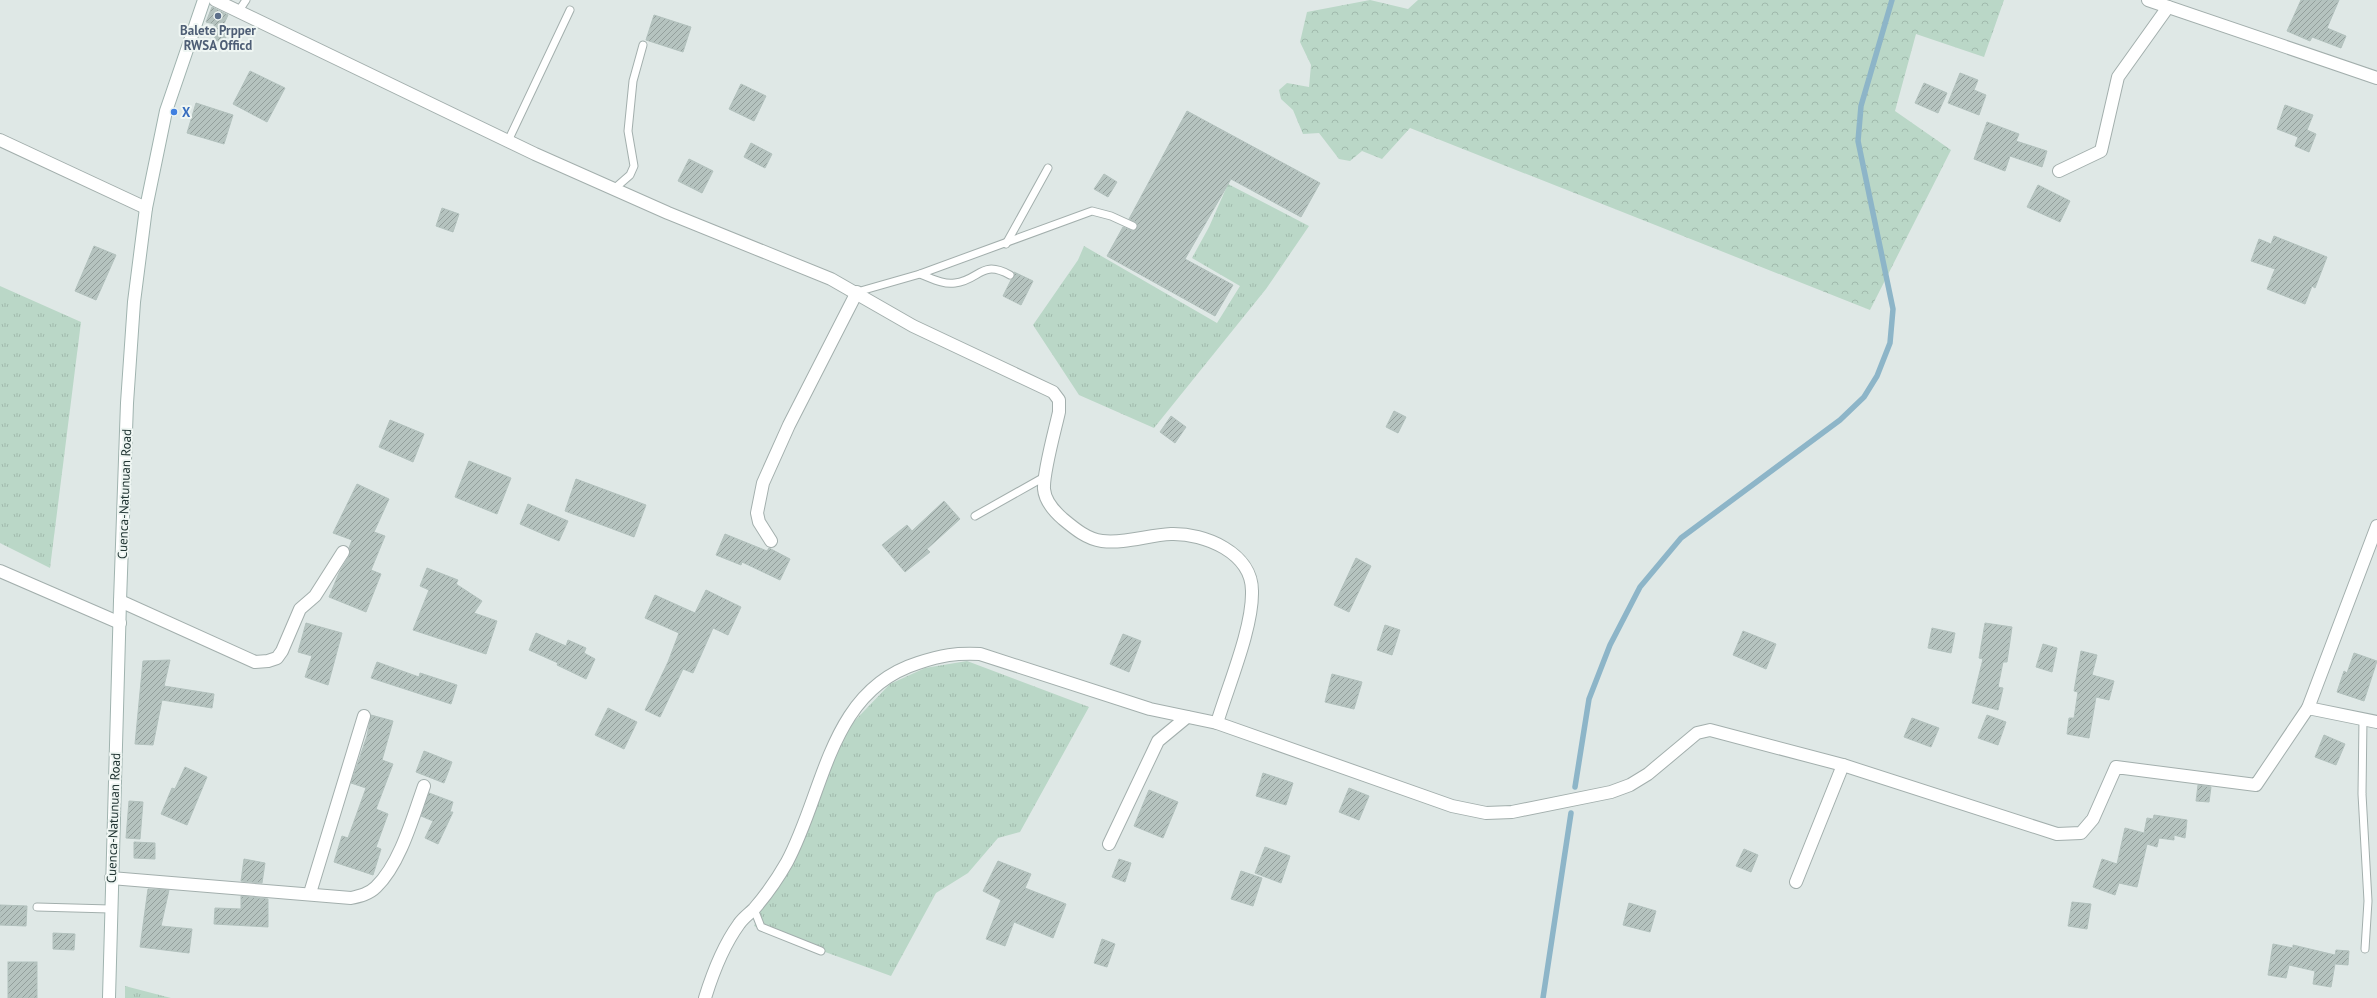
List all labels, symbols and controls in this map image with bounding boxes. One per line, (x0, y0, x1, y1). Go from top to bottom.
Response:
marker: Balete Prpper RWSA Officd (213, 11, 223, 21)
place label: Balete Prpper RWSA Officd (180, 22, 256, 54)
place label: X (182, 104, 191, 121)
marker: X (169, 107, 179, 117)
street label: Cuenca-Natunuan Road (114, 429, 135, 559)
street label: Cuenca-Natunuan Road (103, 753, 124, 883)

